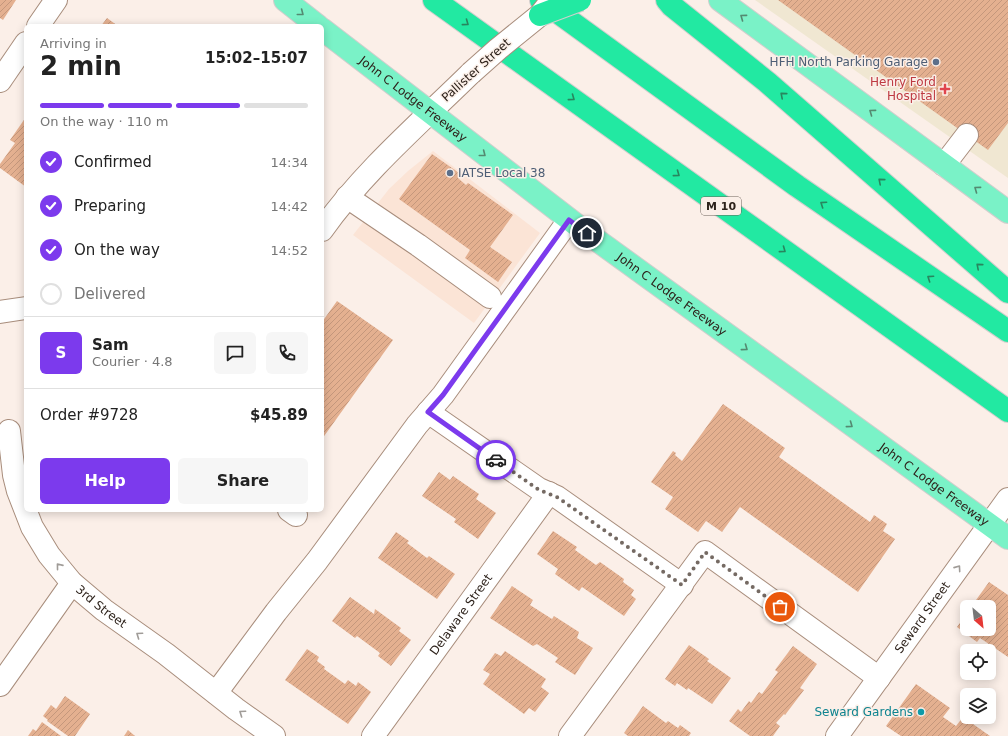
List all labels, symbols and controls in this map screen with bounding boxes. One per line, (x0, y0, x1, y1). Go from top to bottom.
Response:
one-way arrow (297, 8, 304, 15)
one-way arrow (740, 14, 747, 22)
one-way arrow (462, 18, 469, 26)
street label: Pallister Street (439, 35, 513, 105)
text: Arriving in (40, 36, 107, 51)
text: 15:02–15:07 (205, 49, 308, 67)
text: 2 min (40, 51, 122, 81)
street label: John C Lodge Freeway (356, 53, 470, 145)
place label: HFH North Parking Garage (770, 55, 928, 69)
marker: HFH North Parking Garage (931, 57, 941, 67)
place label: Henry Ford Hospital (870, 75, 936, 103)
marker: Henry Ford Hospital (939, 83, 951, 95)
one-way arrow (780, 93, 787, 100)
one-way arrow (567, 94, 574, 101)
one-way arrow (869, 109, 876, 117)
text: On the way · 110 m (40, 114, 168, 129)
one-way arrow (479, 149, 486, 156)
icon: check (40, 151, 62, 173)
text: Confirmed (74, 153, 152, 171)
text: 14:34 (271, 155, 308, 170)
place label: IATSE Local 38 (458, 166, 545, 180)
marker: IATSE Local 38 (445, 168, 455, 178)
one-way arrow (673, 169, 680, 176)
one-way arrow (878, 178, 885, 185)
one-way arrow (974, 187, 981, 194)
icon: check (40, 195, 62, 217)
text: Preparing (74, 197, 146, 215)
road number: M 10 (701, 197, 741, 215)
text: 14:42 (271, 199, 308, 214)
one-way arrow (820, 202, 827, 209)
pin (570, 216, 604, 250)
icon: home (576, 222, 598, 244)
icon: check (40, 239, 62, 261)
text: On the way (74, 241, 160, 259)
text: 14:52 (271, 243, 308, 258)
one-way arrow (779, 245, 786, 253)
street label: John C Lodge Freeway (613, 249, 729, 339)
one-way arrow (976, 264, 983, 271)
one-way arrow (927, 276, 934, 283)
text: Delivered (74, 285, 146, 303)
button: chat (214, 332, 256, 374)
button: phone (266, 332, 308, 374)
text: Sam (92, 336, 129, 354)
one-way arrow (740, 343, 747, 350)
text: S (56, 344, 66, 362)
text: Courier · 4.8 (92, 354, 173, 369)
text: Order #9728 (40, 406, 138, 424)
text: $45.89 (250, 406, 308, 424)
one-way arrow (846, 420, 853, 428)
street label: John C Lodge Freeway (876, 439, 992, 529)
courier (476, 440, 516, 480)
icon: car (485, 449, 507, 471)
button: Help (40, 458, 170, 504)
button: Share (178, 458, 308, 504)
one-way arrow (56, 564, 63, 571)
one-way arrow (953, 565, 961, 572)
street label: Delaware Street (427, 571, 495, 658)
street label: Seward Street (892, 579, 953, 656)
street label: 3rd Street (73, 582, 129, 631)
pin (763, 590, 797, 624)
icon: bag (769, 596, 791, 618)
north arrow (960, 600, 996, 636)
map controls (960, 600, 996, 724)
one-way arrow (136, 633, 143, 640)
button: locate (960, 644, 996, 680)
button: layers (960, 688, 996, 724)
place label: Seward Gardens (814, 705, 913, 719)
marker: Seward Gardens (916, 707, 926, 717)
one-way arrow (239, 711, 246, 718)

